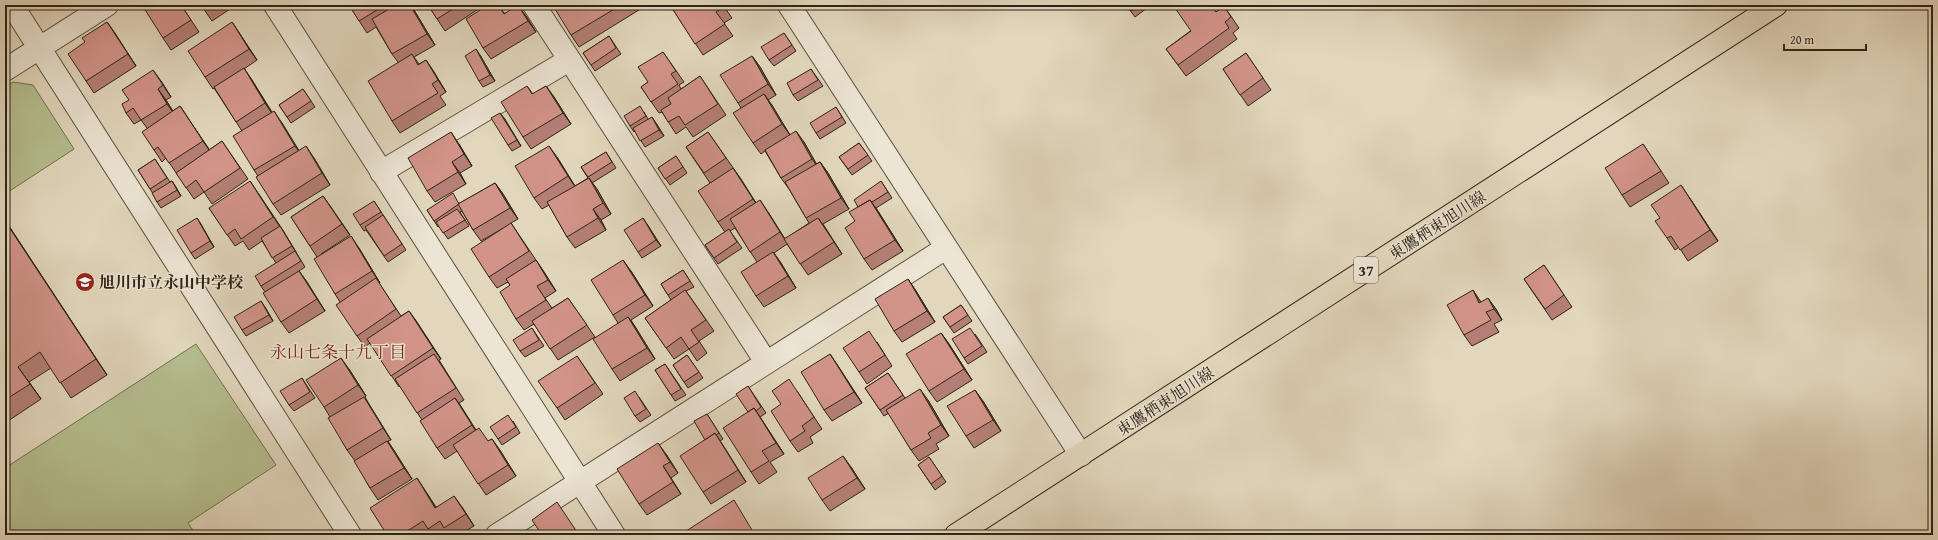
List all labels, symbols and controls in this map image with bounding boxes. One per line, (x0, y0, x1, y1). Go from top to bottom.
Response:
scale bar (1784, 26, 1866, 52)
text: 20 m (1790, 31, 1814, 48)
street label: 東鷹栖東旭川線 (1383, 184, 1491, 266)
road number: 37 (1354, 257, 1378, 283)
place label: 旭川市立永山中学校 (99, 270, 244, 294)
school or university icon: 旭川市立永山中学校 (74, 271, 96, 293)
district label: 永山七条十九丁目 (270, 339, 406, 364)
street label: 東鷹栖東旭川線 (1111, 360, 1219, 442)

